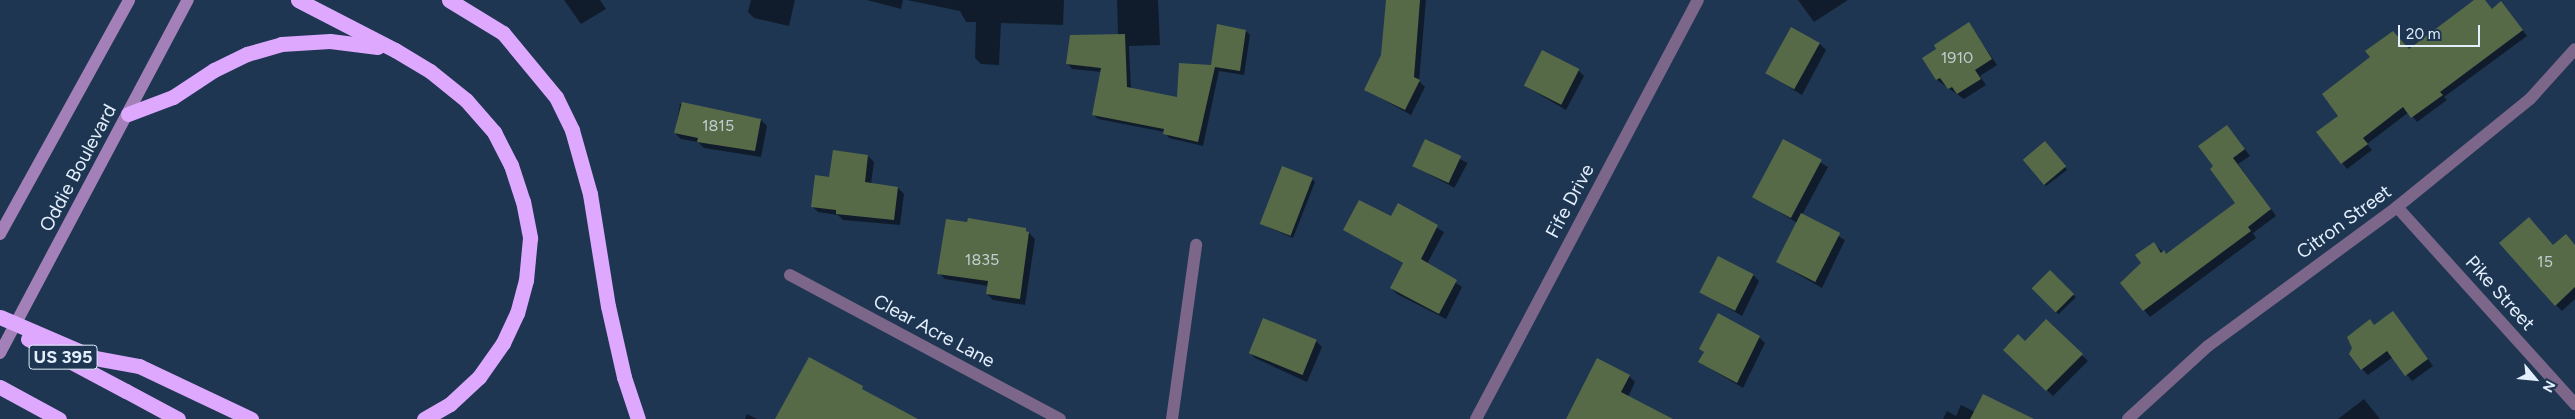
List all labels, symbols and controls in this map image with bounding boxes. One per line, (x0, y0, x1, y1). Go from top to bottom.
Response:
scale bar (2400, 15, 2482, 47)
text: 20 m (2406, 25, 2440, 43)
house number: 1910 (1941, 48, 1973, 68)
street label: Oddie Boulevard (35, 100, 121, 236)
house number: 1815 (702, 116, 734, 136)
street label: Fife Drive (1541, 160, 1599, 242)
street label: Citron Street (2292, 180, 2396, 264)
house number: 1835 (965, 250, 999, 270)
street label: Pike Street (2461, 251, 2539, 335)
house number: 15 (2537, 252, 2553, 272)
street label: Clear Acre Lane (869, 289, 999, 373)
road number: US 395 (28, 342, 98, 372)
north arrow (2510, 354, 2560, 404)
text: N (2539, 377, 2559, 395)

